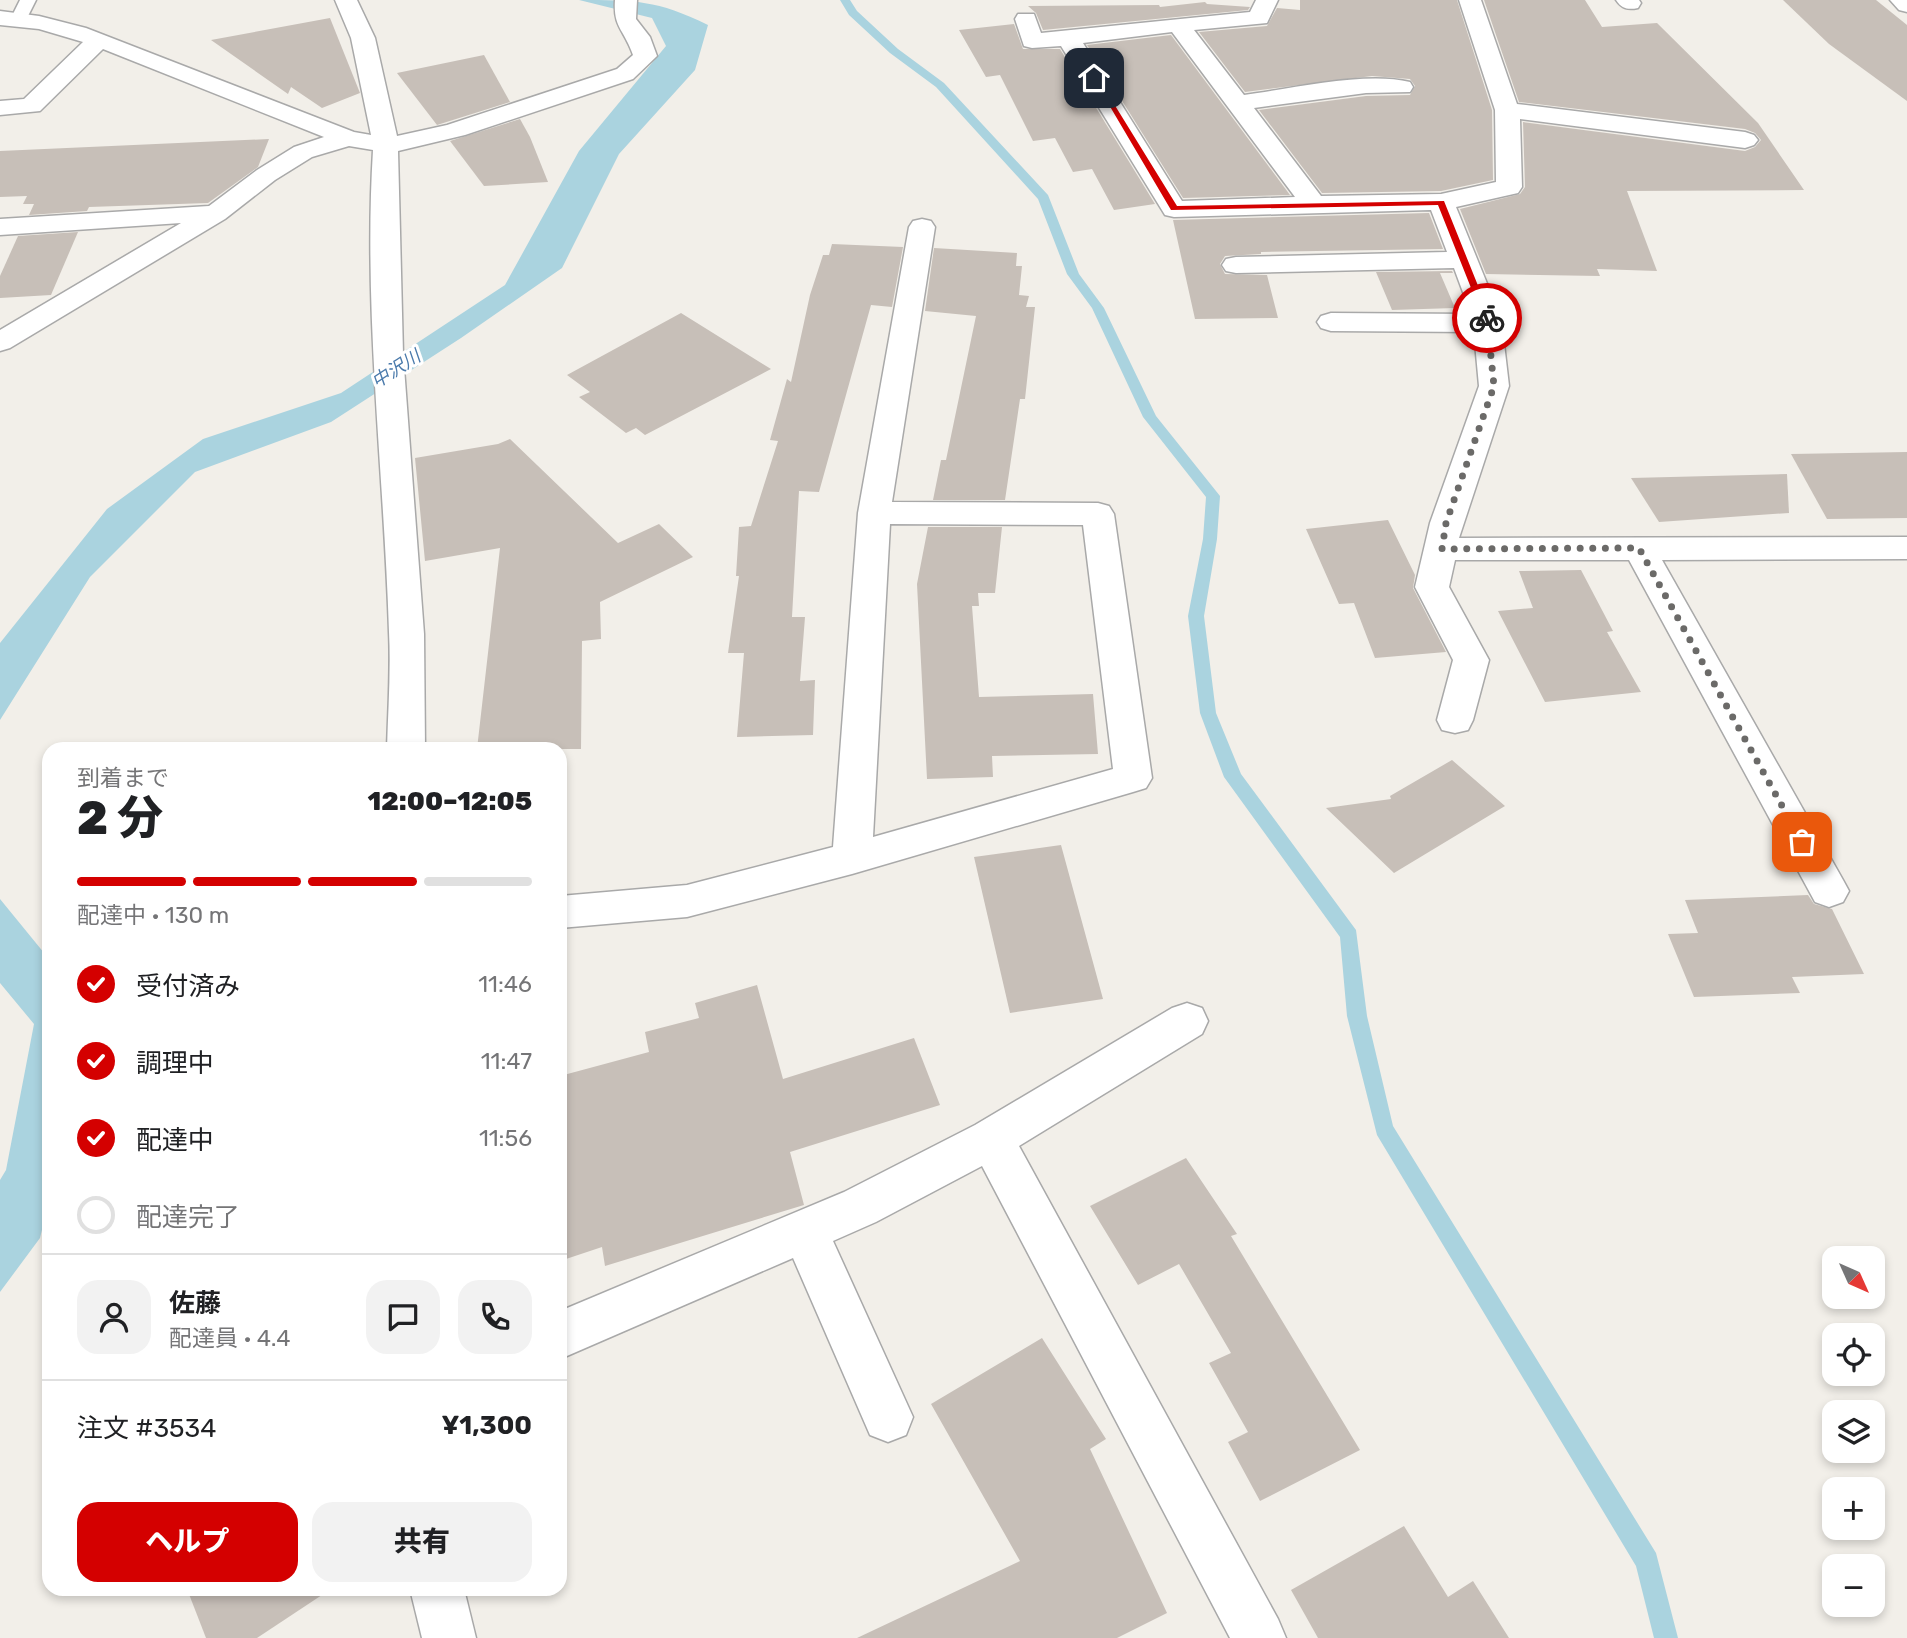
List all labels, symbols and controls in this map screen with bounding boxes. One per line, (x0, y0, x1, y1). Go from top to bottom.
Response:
pin (1064, 48, 1124, 108)
icon: home (1075, 59, 1113, 97)
courier (1452, 283, 1522, 353)
icon: bike (1468, 299, 1506, 337)
water label: 中沢川 (367, 344, 426, 393)
text: 到着まで (77, 764, 169, 792)
text: 12:00–12:05 (367, 786, 532, 817)
text: 2 分 (77, 791, 163, 846)
pin (1772, 812, 1832, 872)
icon: bag (1783, 823, 1821, 861)
text: 配達中 · 130 m (77, 901, 229, 929)
icon: check (77, 965, 115, 1003)
text: 11:46 (478, 970, 532, 998)
text: 受付済み (136, 971, 240, 1002)
icon: check (77, 1042, 115, 1080)
text: 11:47 (481, 1047, 532, 1075)
text: 調理中 (136, 1048, 214, 1079)
icon: check (77, 1119, 115, 1157)
text: 11:56 (479, 1124, 532, 1152)
text: 配達中 (136, 1125, 214, 1156)
text: 配達完了 (136, 1202, 240, 1233)
north arrow (1822, 1246, 1885, 1309)
map controls (1822, 1246, 1885, 1617)
button: person (77, 1280, 151, 1354)
button: chat (366, 1280, 440, 1354)
button: phone (458, 1280, 532, 1354)
text: 佐藤 (169, 1288, 221, 1319)
button: locate (1822, 1323, 1885, 1386)
text: 配達員 · 4.4 (169, 1324, 291, 1352)
button: layers (1822, 1400, 1885, 1463)
text: ¥1,300 (441, 1410, 532, 1441)
text: 注文 #3534 (77, 1413, 216, 1444)
button: + (1822, 1477, 1885, 1540)
button: ヘルプ (77, 1502, 298, 1582)
button: 共有 (312, 1502, 532, 1582)
button: − (1822, 1554, 1885, 1617)

